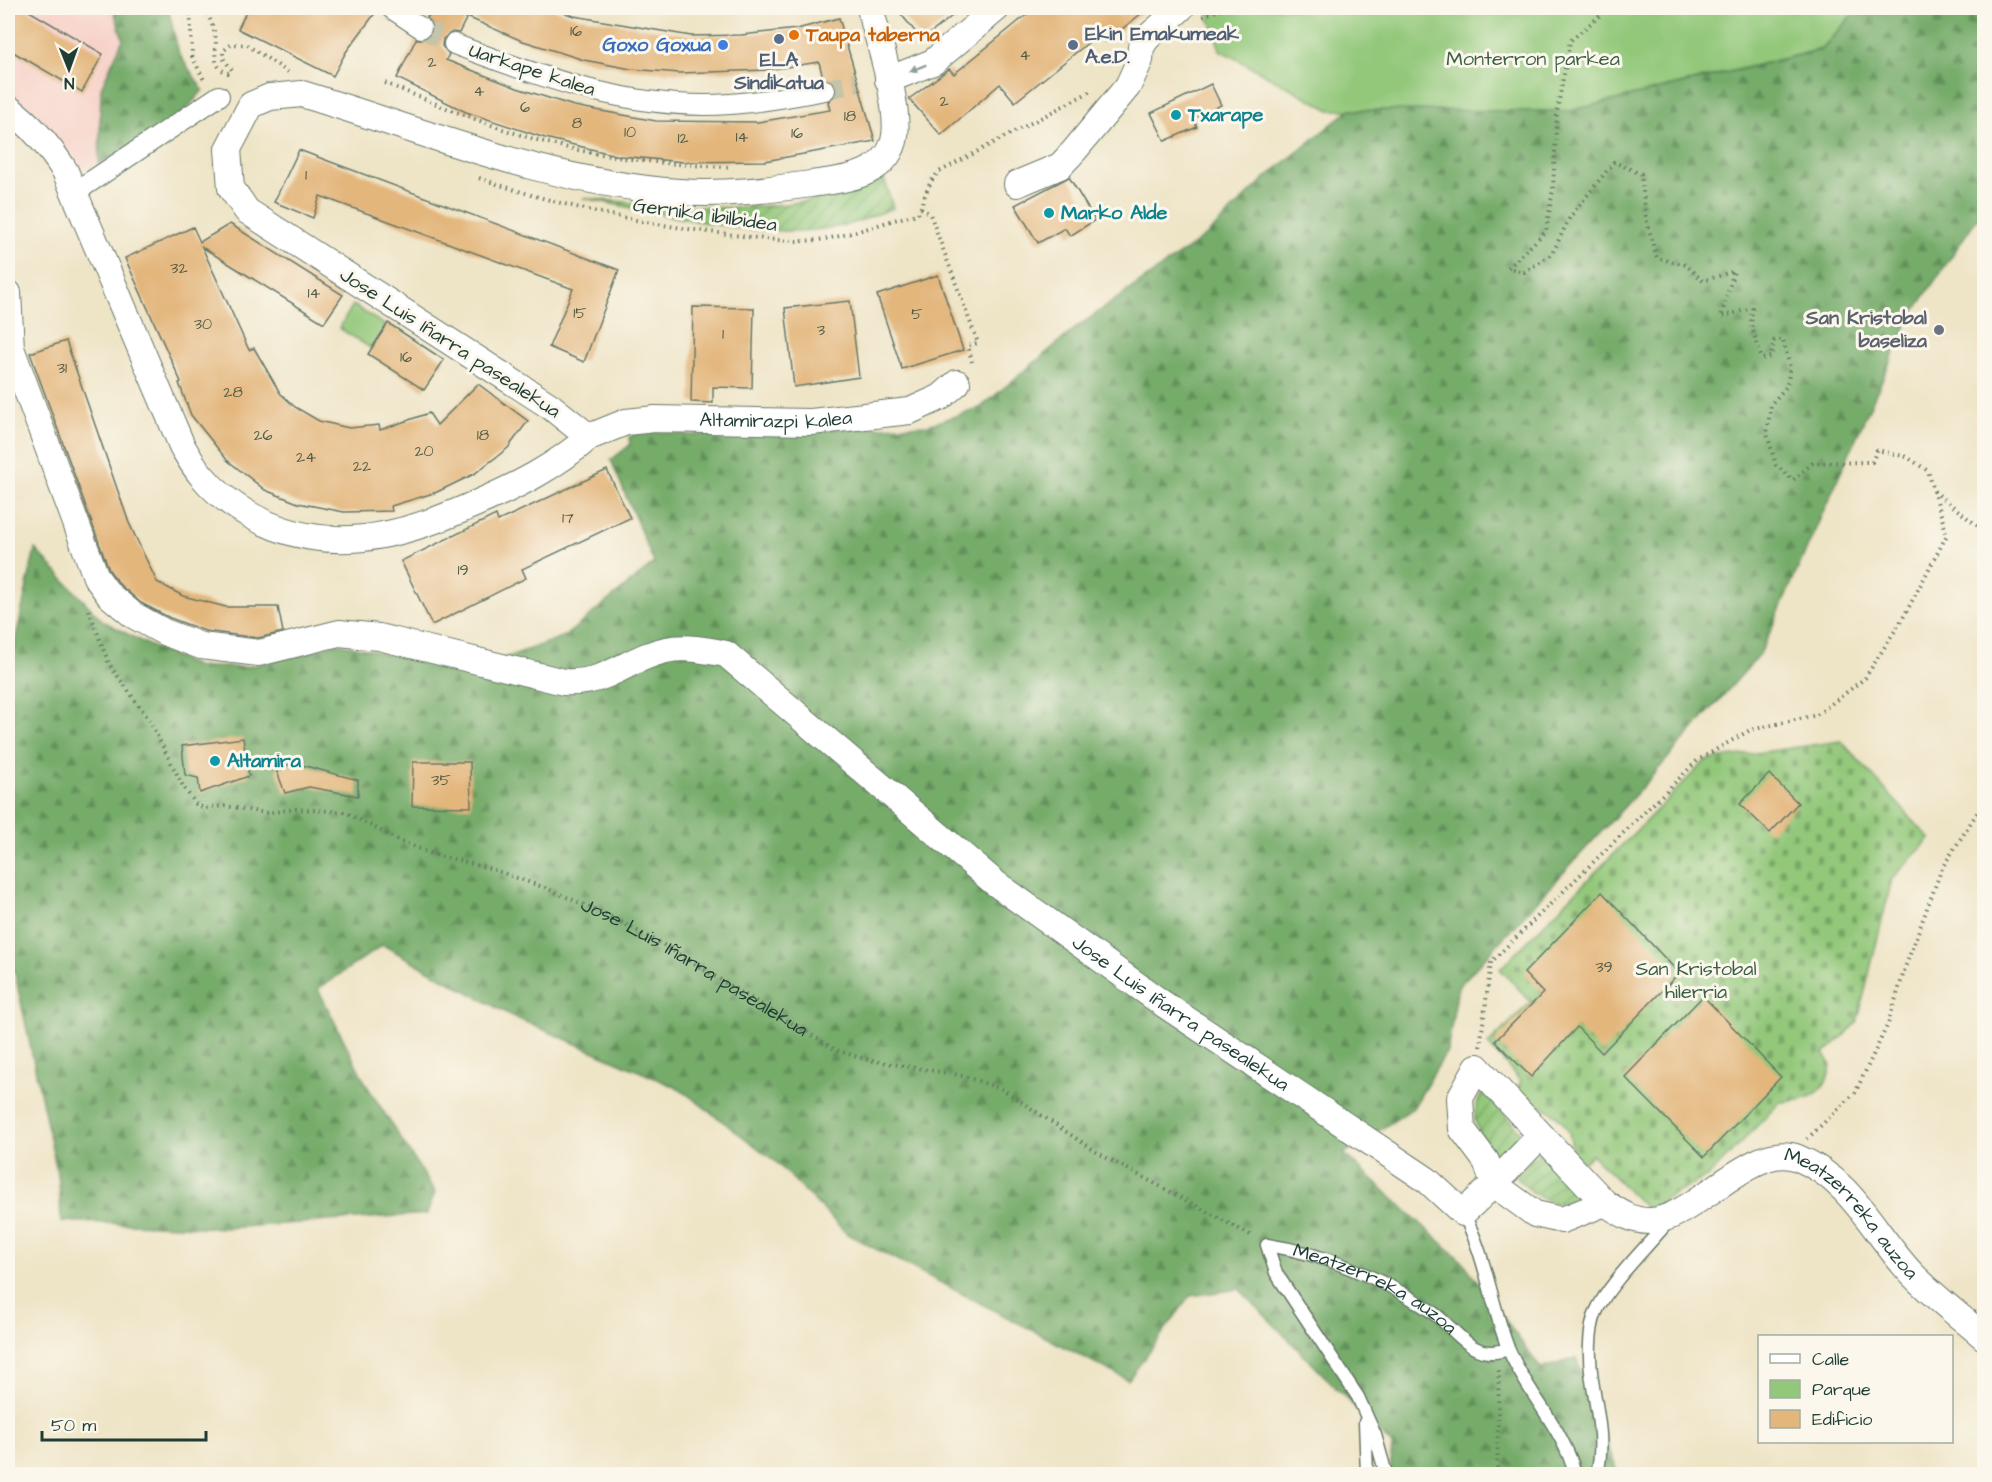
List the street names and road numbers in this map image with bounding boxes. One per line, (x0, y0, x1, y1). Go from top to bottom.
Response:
street label: Uarkape kalea (465, 36, 599, 104)
street label: Gernika ibilbidea (631, 191, 779, 239)
street label: Jose Luis Iñarra pasealekua (334, 261, 566, 425)
street label: Altamirazpi kalea (699, 404, 854, 437)
street label: Jose Luis Iñarra pasealekua (576, 891, 813, 1044)
street label: Jose Luis Iñarra pasealekua (1066, 929, 1295, 1098)
street label: Meatzerreka auzoa (1782, 1141, 1924, 1286)
street label: Meatzerreka auzoa (1290, 1236, 1463, 1341)

